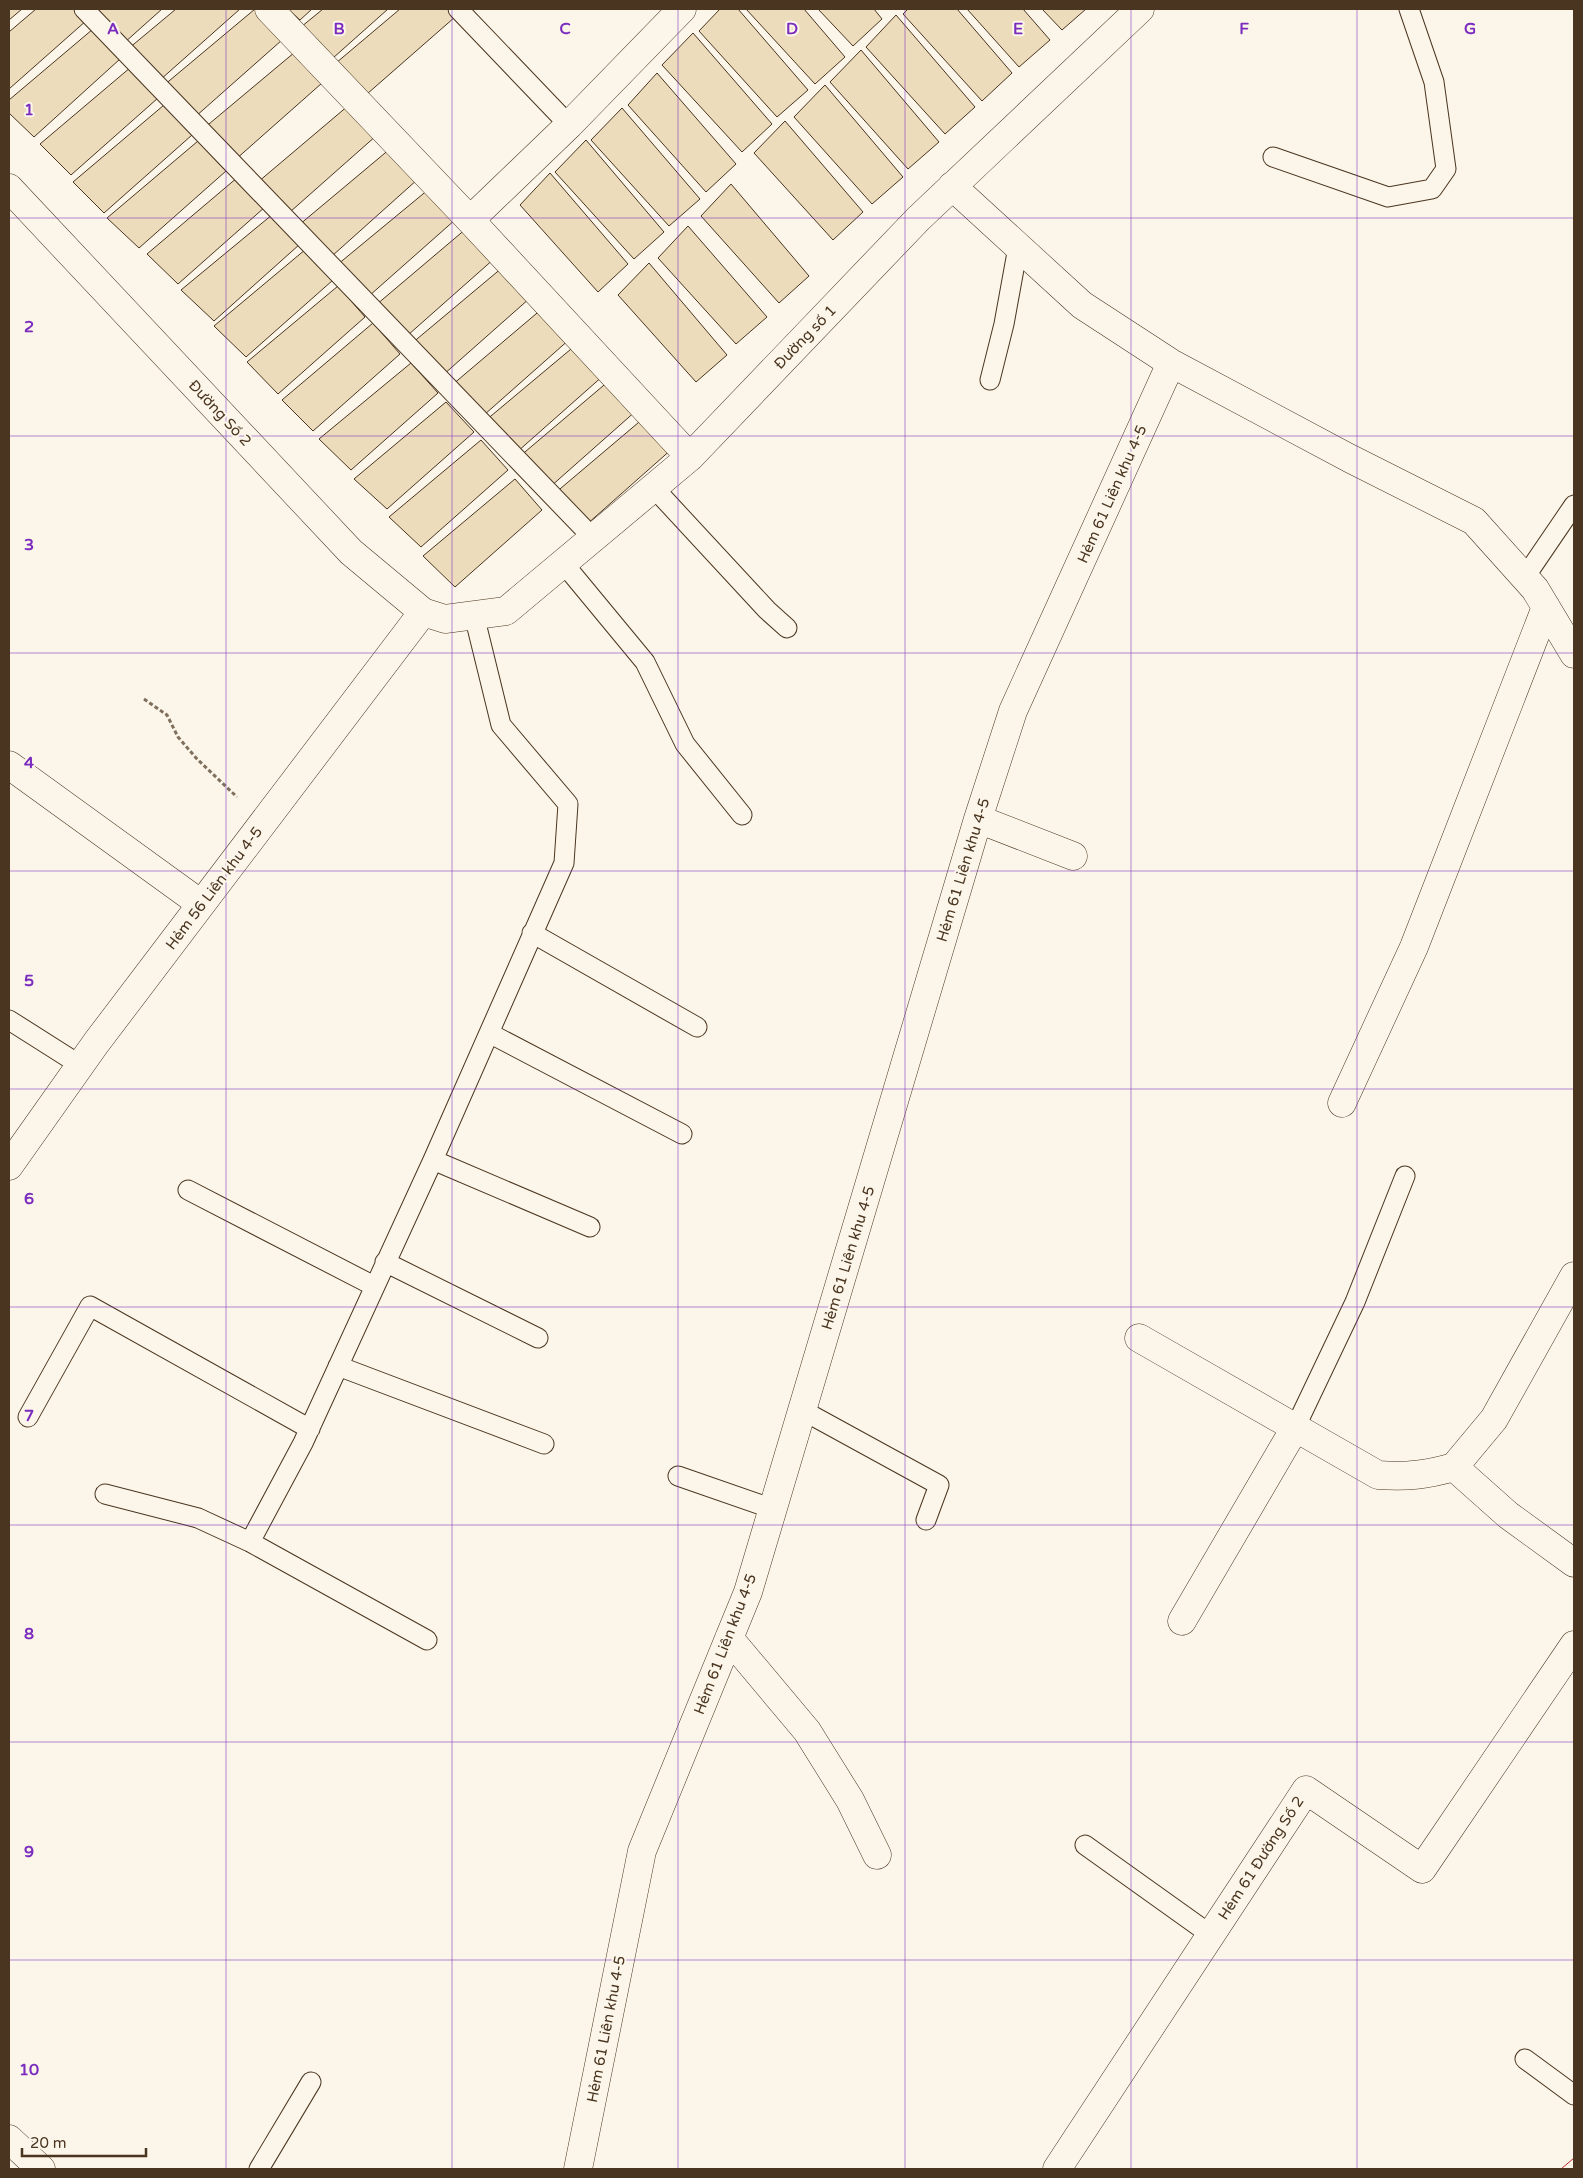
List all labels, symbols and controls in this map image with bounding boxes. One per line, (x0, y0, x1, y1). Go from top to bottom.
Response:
text: A (107, 19, 119, 39)
text: B (333, 19, 345, 39)
text: C (559, 19, 571, 39)
text: D (786, 19, 798, 39)
text: E (1013, 19, 1023, 39)
text: F (1239, 19, 1249, 39)
text: G (1464, 19, 1476, 39)
text: 1 (24, 100, 34, 120)
street label: Đường số 1 (770, 301, 840, 373)
text: 2 (24, 317, 34, 337)
street label: Đường Số 2 (185, 376, 255, 450)
street label: Hẻm 61 Liên khu 4-5 (1073, 422, 1151, 566)
text: 3 (24, 535, 34, 555)
text: 4 (24, 753, 34, 773)
street label: Hẻm 61 Liên khu 4-5 (933, 796, 993, 944)
street label: Hẻm 56 Liên khu 4-5 (162, 823, 266, 953)
text: 5 (24, 971, 34, 991)
street label: Hẻm 61 Liên khu 4-5 (818, 1184, 878, 1332)
text: 6 (24, 1189, 34, 1209)
text: 7 (24, 1406, 34, 1426)
street label: Hẻm 61 Liên khu 4-5 (690, 1571, 760, 1717)
text: 8 (24, 1624, 34, 1644)
street label: Hẻm 61 Đường Số 2 (1214, 1793, 1308, 1923)
text: 9 (24, 1842, 34, 1862)
street label: Hẻm 61 Liên khu 4-5 (583, 1954, 629, 2104)
text: 10 (19, 2060, 39, 2080)
scale bar (22, 2126, 146, 2158)
text: 20 m (30, 2134, 67, 2152)

